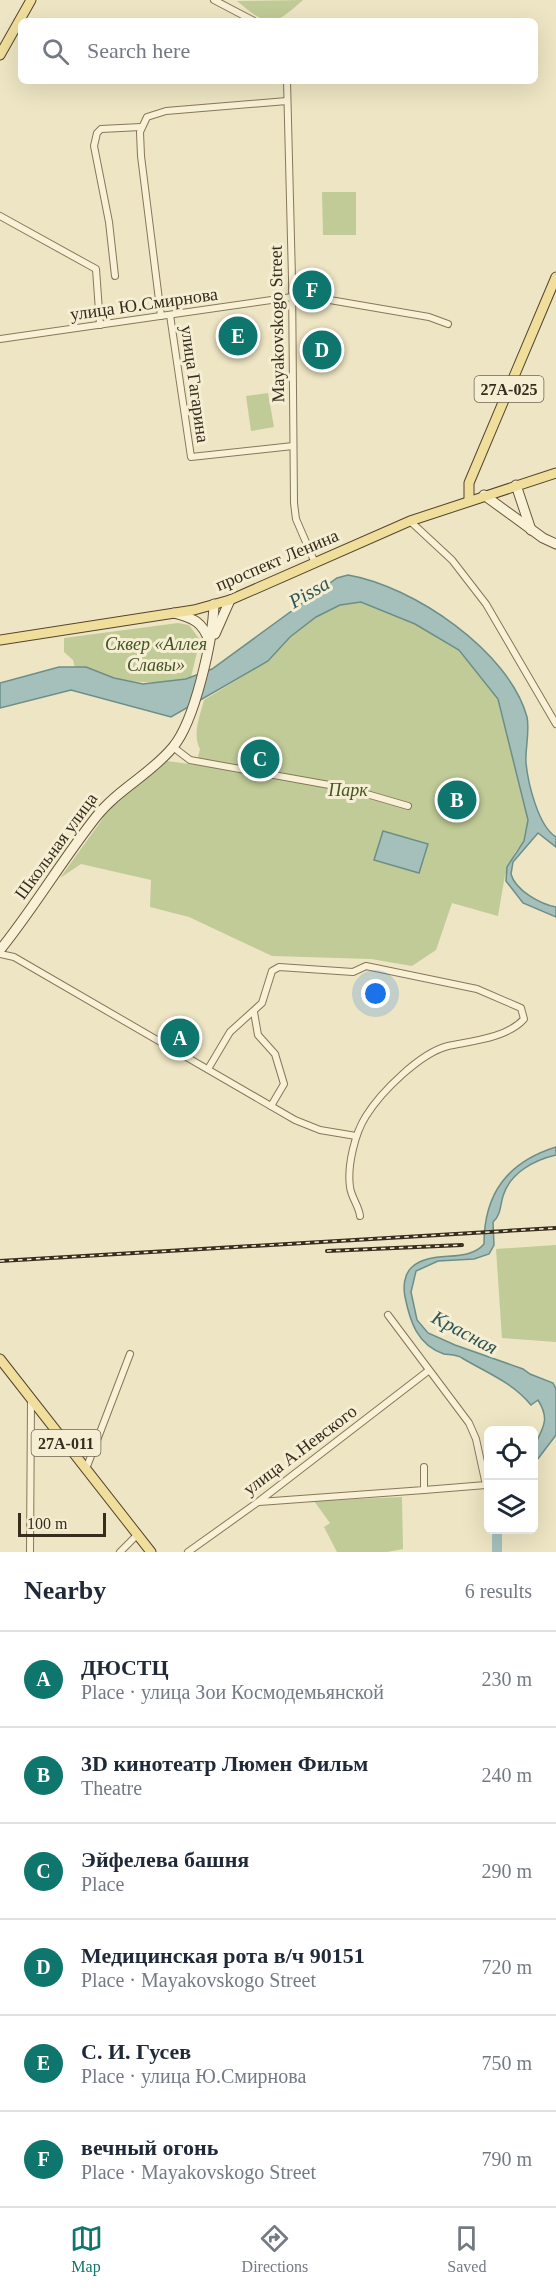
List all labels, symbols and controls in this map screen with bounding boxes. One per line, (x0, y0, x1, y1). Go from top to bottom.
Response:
search box (18, 18, 538, 84)
icon: search (39, 35, 72, 68)
text: Search here (87, 38, 190, 63)
street label: Mayakovskogo Street (266, 245, 288, 403)
pin: F (292, 268, 332, 312)
street label: улица Ю.Смирнова (69, 284, 219, 324)
pin: E (218, 314, 258, 358)
street label: улица Гагарина (177, 324, 213, 444)
pin: D (302, 328, 342, 372)
road number: 27А-025 (474, 376, 544, 402)
street label: проспект Ленина (213, 525, 341, 595)
water label: Pissa (284, 572, 333, 613)
park label: Сквер «Аллея Славы» (105, 634, 207, 675)
pin: C (240, 736, 280, 782)
pin: B (438, 778, 476, 822)
park label: Парк (327, 780, 368, 800)
street label: Школьная улица (11, 789, 101, 903)
your location (361, 979, 390, 1008)
pin: A (160, 1016, 200, 1060)
water label: Красная (427, 1305, 502, 1359)
street label: улица А.Невского (239, 1401, 361, 1499)
map controls (484, 1426, 538, 1534)
button: locate (484, 1426, 538, 1480)
road number: 27А-011 (32, 1430, 100, 1456)
button: layers (484, 1480, 538, 1534)
scale bar (18, 1510, 106, 1538)
text: 100 m (27, 1515, 67, 1532)
text: Nearby (24, 1576, 106, 1605)
text: 6 results (465, 1580, 532, 1602)
text: ДЮСТЦ (81, 1655, 169, 1680)
text: A (36, 1668, 51, 1690)
text: 230 m (481, 1668, 532, 1690)
text: Place · улица Зои Космодемьянской (81, 1681, 384, 1703)
text: 3D кинотеатр Люмен Фильм (81, 1751, 368, 1776)
text: B (37, 1764, 50, 1786)
text: 240 m (481, 1764, 532, 1786)
text: Theatre (81, 1777, 142, 1799)
text: Эйфелева башня (81, 1847, 249, 1872)
text: C (36, 1860, 51, 1882)
text: 290 m (481, 1860, 532, 1882)
text: Place (81, 1873, 124, 1895)
text: Медицинская рота в/ч 90151 (81, 1943, 365, 1968)
text: D (36, 1956, 51, 1978)
text: 720 m (481, 1956, 532, 1978)
text: Place · Mayakovskogo Street (81, 1969, 316, 1991)
text: С. И. Гусев (81, 2039, 191, 2064)
text: E (37, 2052, 50, 2074)
text: 750 m (481, 2052, 532, 2074)
text: Place · улица Ю.Смирнова (81, 2065, 306, 2087)
text: вечный огонь (81, 2135, 218, 2160)
text: F (37, 2148, 50, 2170)
text: 790 m (481, 2148, 532, 2170)
text: Place · Mayakovskogo Street (81, 2161, 316, 2183)
tab: Map (70, 2222, 103, 2276)
tab: Directions (242, 2222, 308, 2276)
tab: Saved (447, 2222, 486, 2276)

